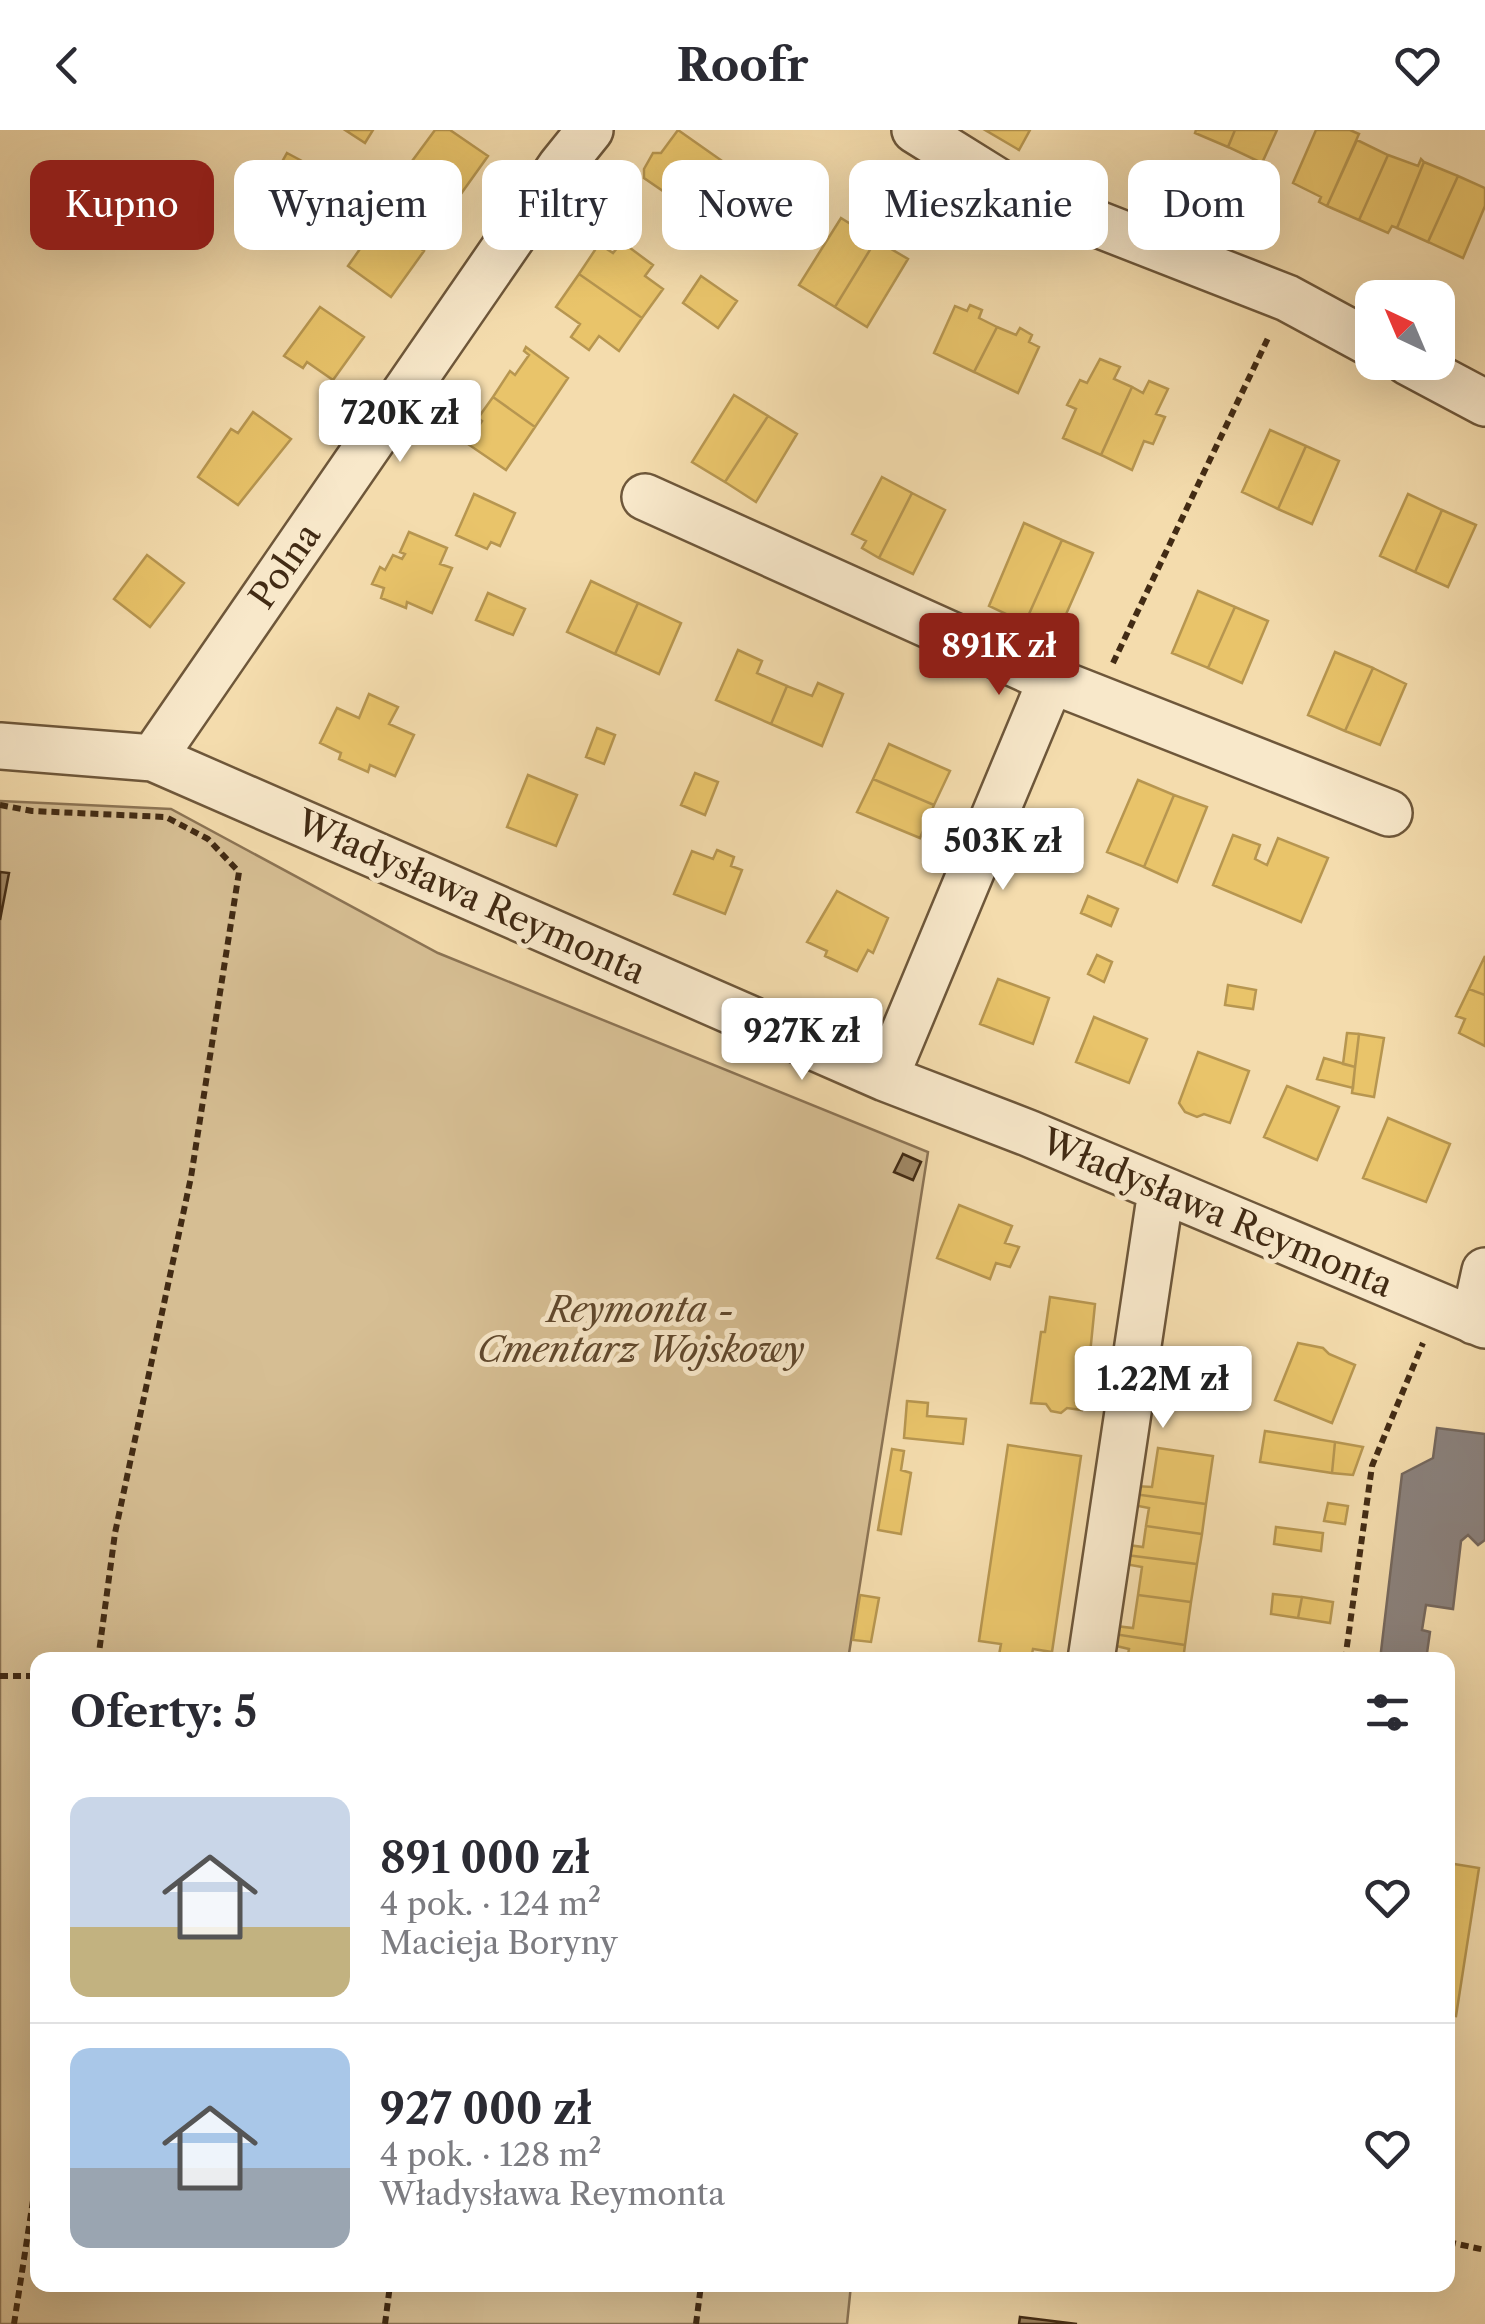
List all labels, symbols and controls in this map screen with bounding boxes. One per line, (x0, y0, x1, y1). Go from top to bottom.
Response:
text: Roofr (676, 37, 809, 93)
icon: back (40, 38, 95, 93)
icon: heart (1390, 38, 1445, 93)
chip: Kupno (30, 160, 214, 250)
chip: Wynajem (234, 160, 462, 250)
chip: Filtry (482, 160, 642, 250)
chip: Nowe (662, 160, 829, 250)
chip: Mieszkanie (849, 160, 1108, 250)
chip: Dom (1128, 160, 1280, 250)
north arrow (1355, 280, 1455, 380)
map controls (1355, 280, 1455, 380)
pin: 720K zł (308, 380, 492, 465)
text: 720K zł (341, 393, 459, 432)
street label: Polna (240, 514, 330, 617)
pin: 891K zł (907, 613, 1091, 698)
text: 891K zł (941, 626, 1057, 665)
street label: Władysława Reymonta (289, 800, 653, 993)
pin: 503K zł (911, 808, 1095, 893)
text: 503K zł (944, 821, 1062, 860)
pin: 927K zł (710, 998, 894, 1083)
text: 927K zł (744, 1011, 860, 1050)
street label: Władysława Reymonta (1034, 1119, 1400, 1306)
park label: Reymonta - Cmentarz Wojskowy (477, 1288, 805, 1371)
pin: 1.22M zł (1060, 1346, 1266, 1431)
text: 1.22M zł (1097, 1359, 1229, 1398)
icon: filters (1360, 1685, 1415, 1740)
text: Oferty: 5 (70, 1686, 257, 1738)
text: 891 000 zł (380, 1832, 590, 1884)
icon: home (150, 1837, 270, 1957)
icon: heart (1360, 1870, 1415, 1925)
text: 4 pok. · 124 m² (380, 1884, 601, 1923)
text: Macieja Boryny (380, 1923, 618, 1962)
text: 927 000 zł (380, 2083, 592, 2135)
icon: home (150, 2088, 270, 2208)
icon: heart (1360, 2121, 1415, 2176)
text: 4 pok. · 128 m² (380, 2135, 602, 2174)
text: Władysława Reymonta (380, 2174, 725, 2213)

